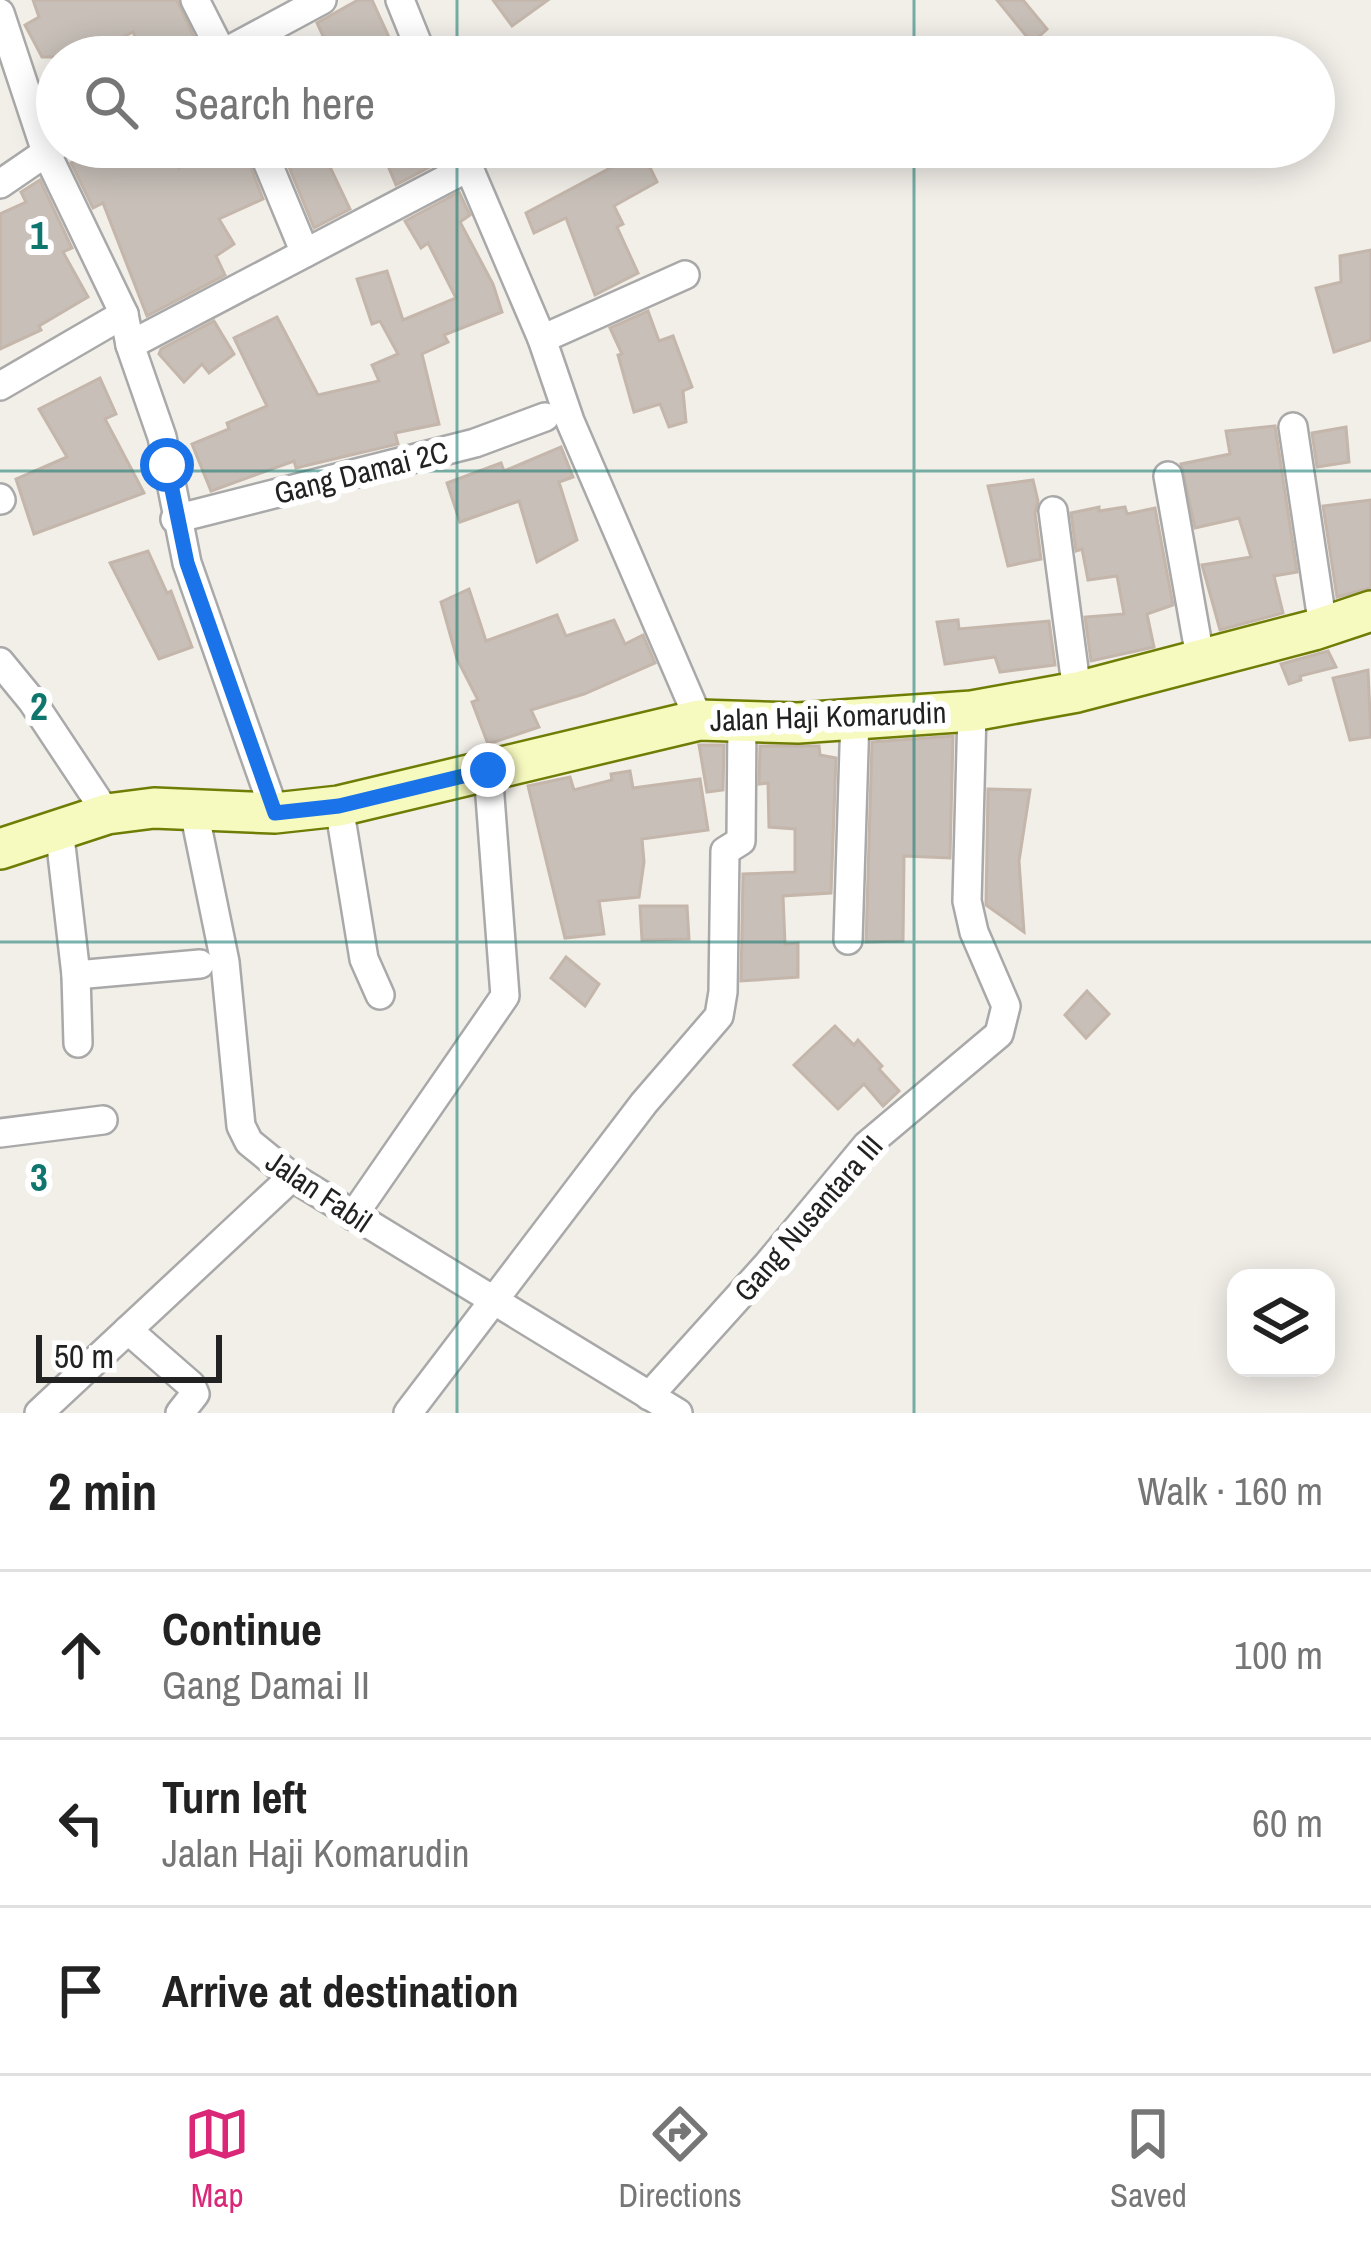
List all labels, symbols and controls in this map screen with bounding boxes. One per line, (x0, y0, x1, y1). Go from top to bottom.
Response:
search box (36, 36, 1335, 168)
icon: search (78, 69, 144, 135)
text: Search here (174, 72, 375, 133)
text: 1 (30, 209, 48, 261)
street label: Gang Damai 2C (270, 431, 452, 513)
route start (140, 438, 194, 492)
text: 2 (30, 680, 48, 732)
street label: Jalan Haji Komarudin (709, 692, 947, 740)
route end (461, 743, 515, 797)
street label: Gang Nusantara III (725, 1126, 891, 1310)
street label: Jalan Fabil (258, 1141, 380, 1241)
text: 3 (30, 1151, 48, 1203)
map controls (1227, 1269, 1335, 1377)
button: layers (1227, 1269, 1335, 1377)
scale bar (36, 1329, 222, 1382)
text: 50 m (54, 1334, 114, 1378)
text: 2 min (48, 1457, 157, 1526)
text: Walk · 160 m (1138, 1465, 1323, 1517)
text: Continue (162, 1598, 322, 1659)
icon: ahead (48, 1622, 114, 1688)
text: 100 m (1234, 1629, 1323, 1681)
text: Gang Damai II (162, 1659, 370, 1711)
text: Turn left (162, 1766, 307, 1827)
icon: left (48, 1790, 114, 1856)
text: 60 m (1252, 1797, 1323, 1849)
text: Jalan Haji Komarudin (162, 1827, 470, 1879)
icon: arrive (48, 1958, 114, 2024)
text: Arrive at destination (162, 1960, 519, 2021)
tab: Map (184, 2101, 250, 2217)
tab: Directions (618, 2101, 742, 2217)
tab: Saved (1110, 2101, 1187, 2217)

